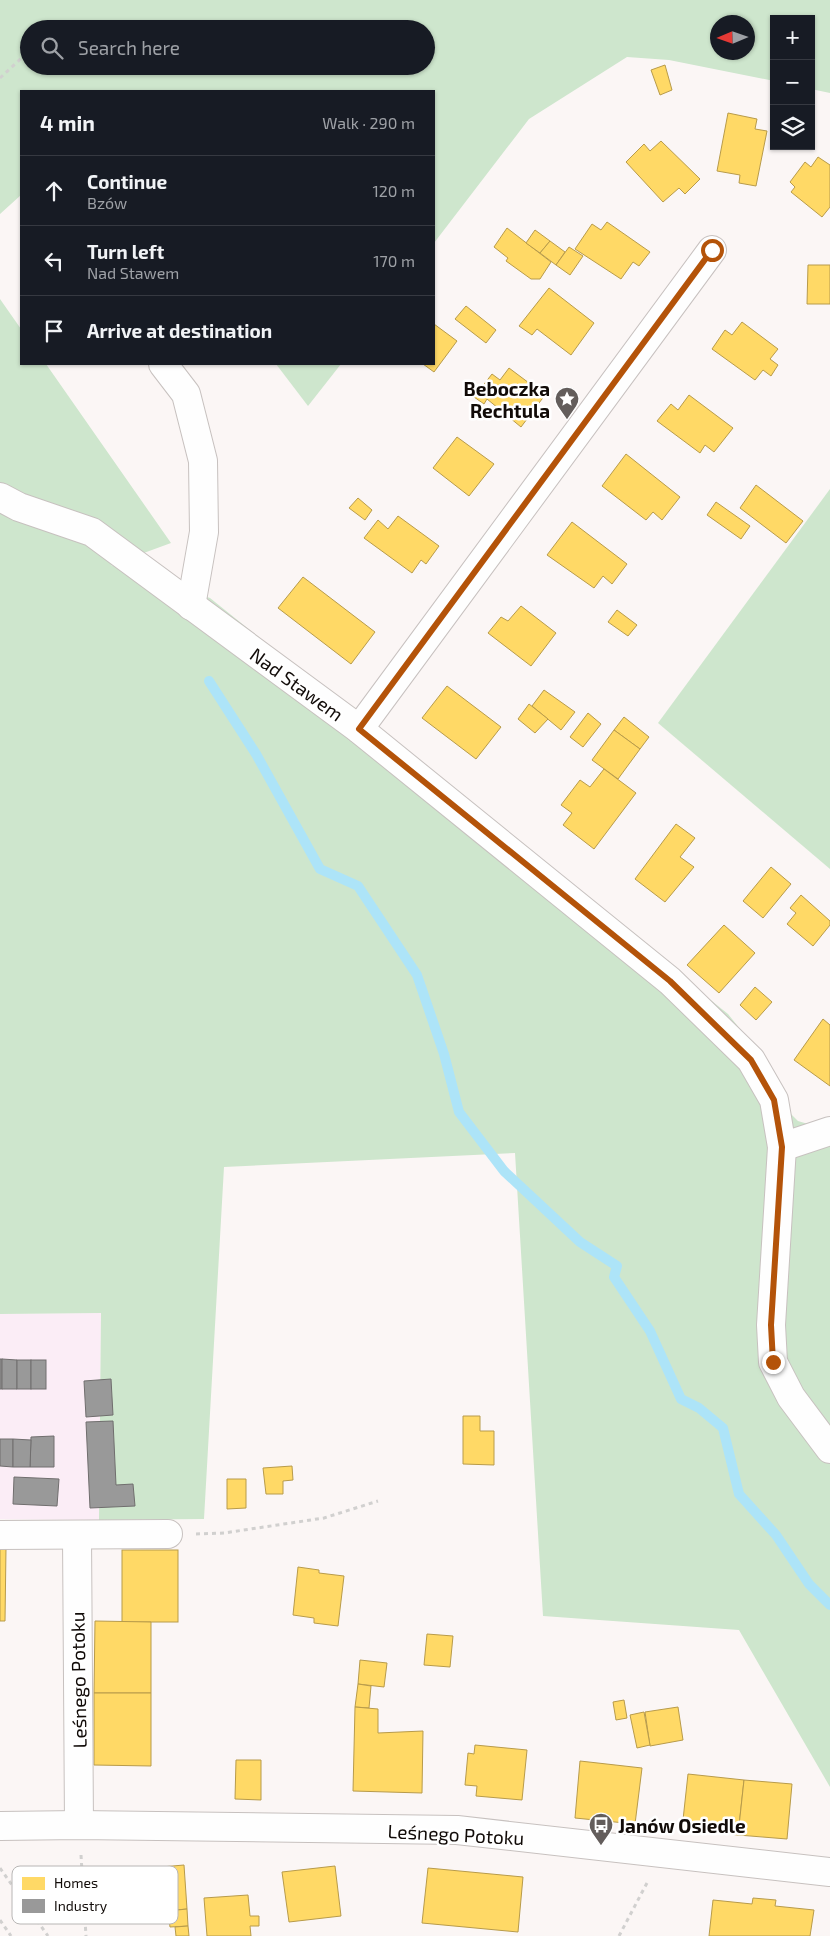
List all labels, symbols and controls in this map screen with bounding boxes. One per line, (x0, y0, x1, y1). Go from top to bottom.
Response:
north arrow (710, 15, 755, 60)
map controls (770, 15, 815, 150)
button: + (770, 15, 815, 60)
search box (20, 20, 435, 75)
icon: search (38, 34, 66, 62)
text: Search here (78, 36, 180, 59)
button: − (770, 60, 815, 105)
button: layers (770, 105, 815, 150)
text: 4 min (40, 110, 95, 135)
text: Walk · 290 m (322, 113, 415, 132)
text: Continue (87, 170, 167, 193)
icon: ahead (40, 177, 68, 205)
text: 120 m (372, 181, 415, 200)
text: Bzów (87, 193, 127, 212)
route start (701, 239, 724, 262)
text: Turn left (87, 240, 164, 263)
icon: left (40, 247, 68, 275)
text: 170 m (373, 251, 415, 270)
text: Nad Stawem (87, 263, 179, 282)
icon: arrive (40, 317, 68, 345)
text: Arrive at destination (87, 319, 272, 342)
place label: Beboczka Rechtula (464, 377, 550, 422)
place icon: Beboczka Rechtula (554, 386, 580, 420)
street label: Nad Stawem (246, 642, 348, 726)
route end (762, 1351, 785, 1374)
street label: Leśnego Potoku (65, 1611, 91, 1749)
bus stop icon: Janów Osiedle (588, 1812, 614, 1846)
place label: Janów Osiedle (618, 1814, 746, 1837)
street label: Leśnego Potoku (387, 1819, 525, 1849)
legend (12, 1866, 178, 1924)
text: Homes (54, 1874, 98, 1891)
text: Industry (54, 1897, 108, 1914)

